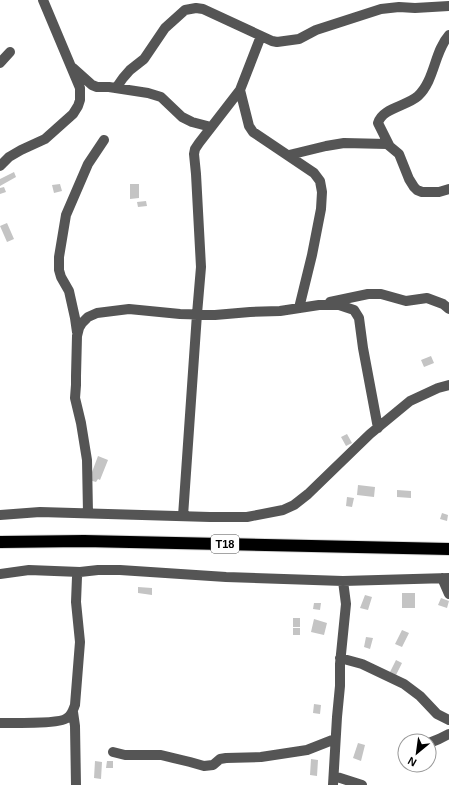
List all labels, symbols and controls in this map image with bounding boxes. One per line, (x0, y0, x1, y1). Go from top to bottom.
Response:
road number: T18 (211, 535, 239, 553)
north arrow (397, 733, 437, 773)
text: N (406, 755, 419, 769)

